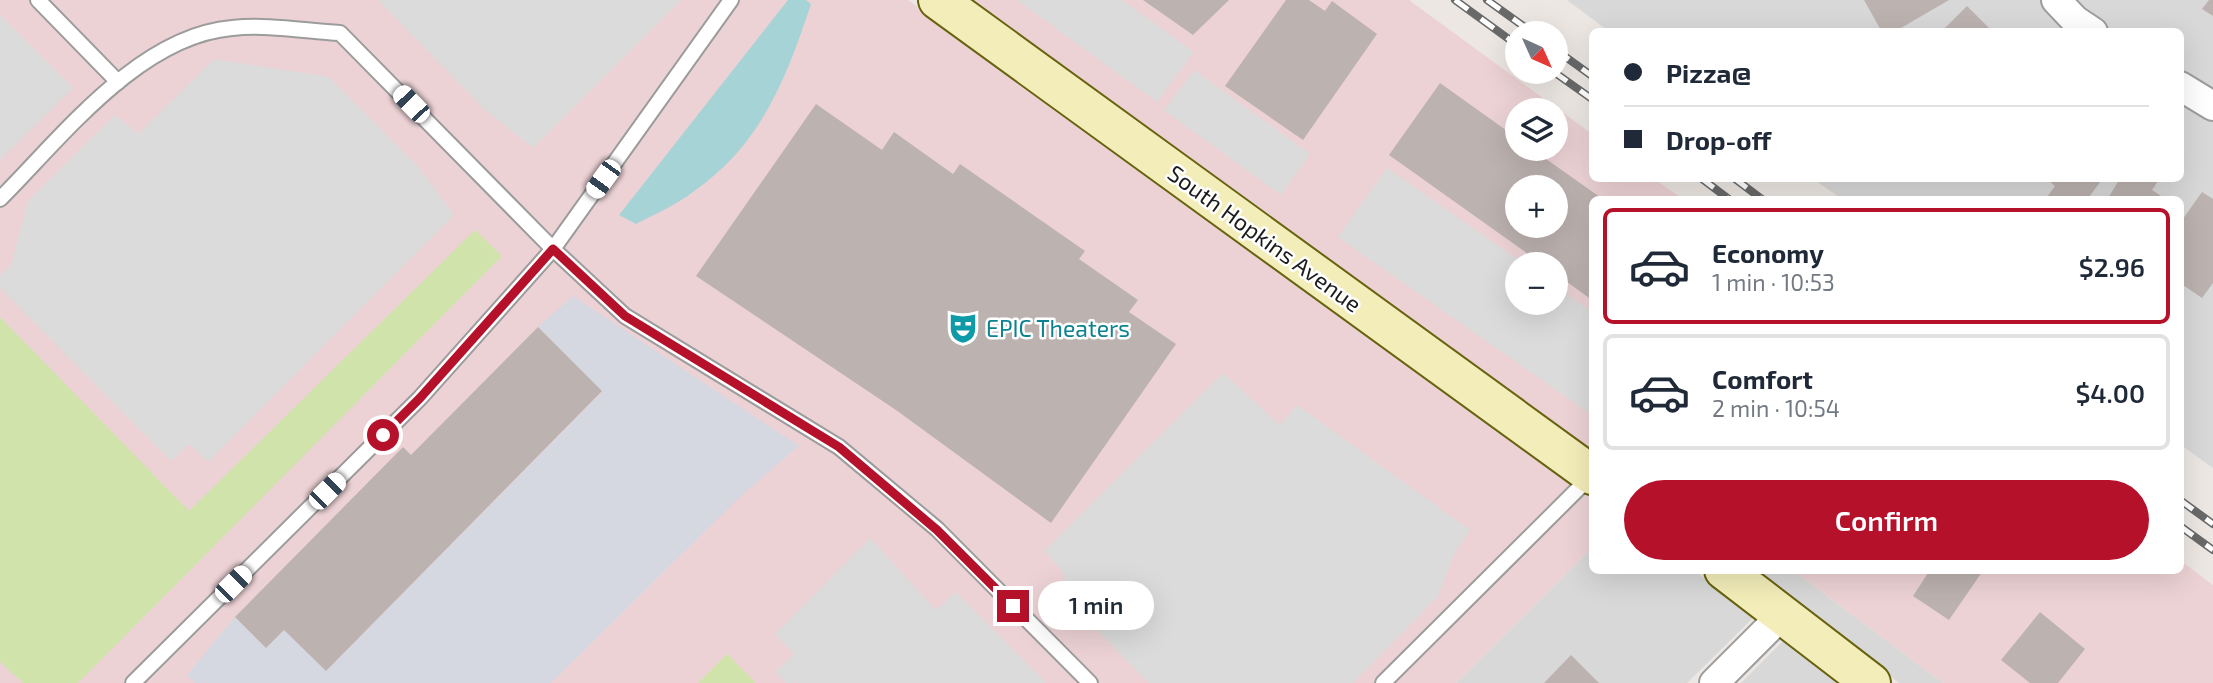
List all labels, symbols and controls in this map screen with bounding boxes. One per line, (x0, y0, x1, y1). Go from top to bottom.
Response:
north arrow (1505, 21, 1568, 84)
map controls (1505, 21, 1568, 315)
text: Pizza@ (1666, 57, 1751, 88)
car (389, 82, 434, 126)
button: layers (1505, 98, 1568, 161)
text: Drop-off (1666, 124, 1771, 155)
car (583, 156, 624, 202)
street label: South Hopkins Avenue (1163, 158, 1367, 318)
button: + (1505, 175, 1568, 238)
icon: car (1628, 235, 1691, 298)
text: Economy (1712, 237, 1824, 268)
text: $2.96 (2079, 251, 2145, 282)
button: − (1505, 252, 1568, 315)
text: 1 min · 10:53 (1712, 268, 1835, 296)
theatre icon: EPIC Theaters (946, 311, 980, 345)
place label: EPIC Theaters (986, 314, 1130, 342)
icon: car (1628, 361, 1691, 424)
text: Comfort (1712, 363, 1813, 394)
text: $4.00 (2075, 377, 2145, 408)
text: 2 min · 10:54 (1712, 394, 1840, 422)
route start (367, 419, 399, 451)
car (305, 469, 350, 513)
button: Confirm (1624, 480, 2149, 560)
car (211, 562, 256, 606)
callout: 1 min (1038, 582, 1153, 630)
route end (997, 590, 1029, 622)
text: 1 min (1069, 591, 1123, 619)

